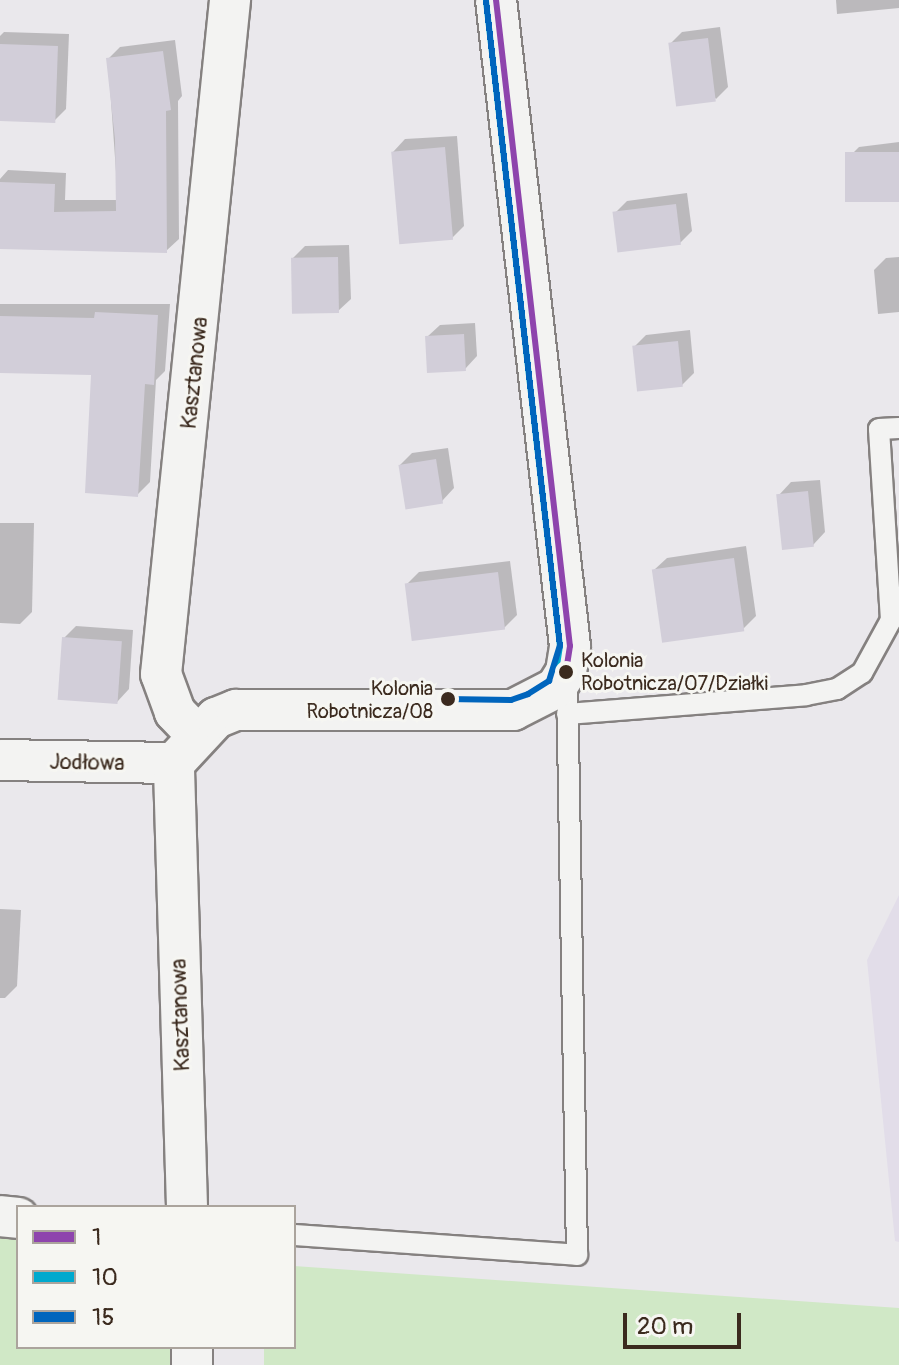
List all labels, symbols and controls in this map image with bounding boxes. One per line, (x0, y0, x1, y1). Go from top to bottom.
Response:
street label: Kasztanowa (176, 316, 214, 430)
place label: Kolonia Robotnicza/07/Działki (581, 648, 768, 695)
marker: Kolonia Robotnicza/07/Działki (558, 664, 574, 680)
place label: Kolonia Robotnicza/08 (306, 676, 433, 723)
marker: Kolonia Robotnicza/08 (440, 691, 456, 707)
street label: Jodłowa (49, 749, 125, 777)
street label: Kasztanowa (166, 958, 196, 1072)
legend (16, 1205, 296, 1349)
text: 1 (92, 1223, 101, 1252)
text: 10 (92, 1263, 118, 1292)
scale bar (627, 1297, 745, 1347)
text: 15 (92, 1303, 114, 1332)
text: 20 m (637, 1312, 693, 1341)

